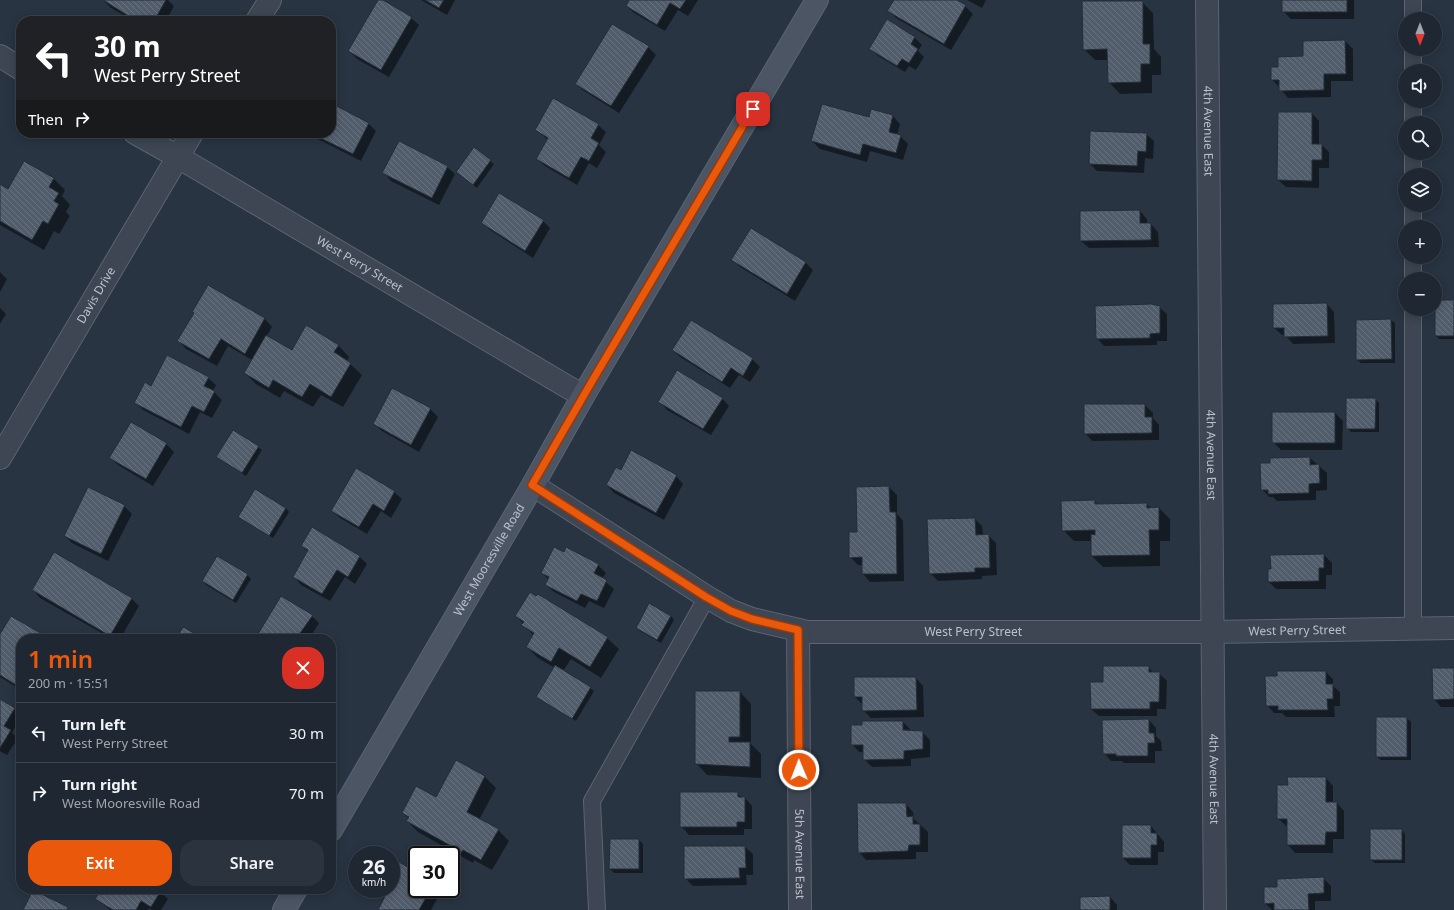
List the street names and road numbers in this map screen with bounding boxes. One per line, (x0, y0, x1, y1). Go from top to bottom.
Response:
street label: 4th Avenue East (1200, 86, 1218, 177)
street label: West Perry Street (313, 232, 407, 296)
street label: Davis Drive (72, 263, 119, 327)
street label: 4th Avenue East (1203, 410, 1220, 501)
street label: West Mooresville Road (449, 500, 528, 619)
street label: West Perry Street (1248, 621, 1347, 639)
street label: West Perry Street (924, 623, 1023, 640)
street label: 4th Avenue East (1205, 734, 1223, 825)
street label: 5th Avenue East (791, 809, 809, 900)

